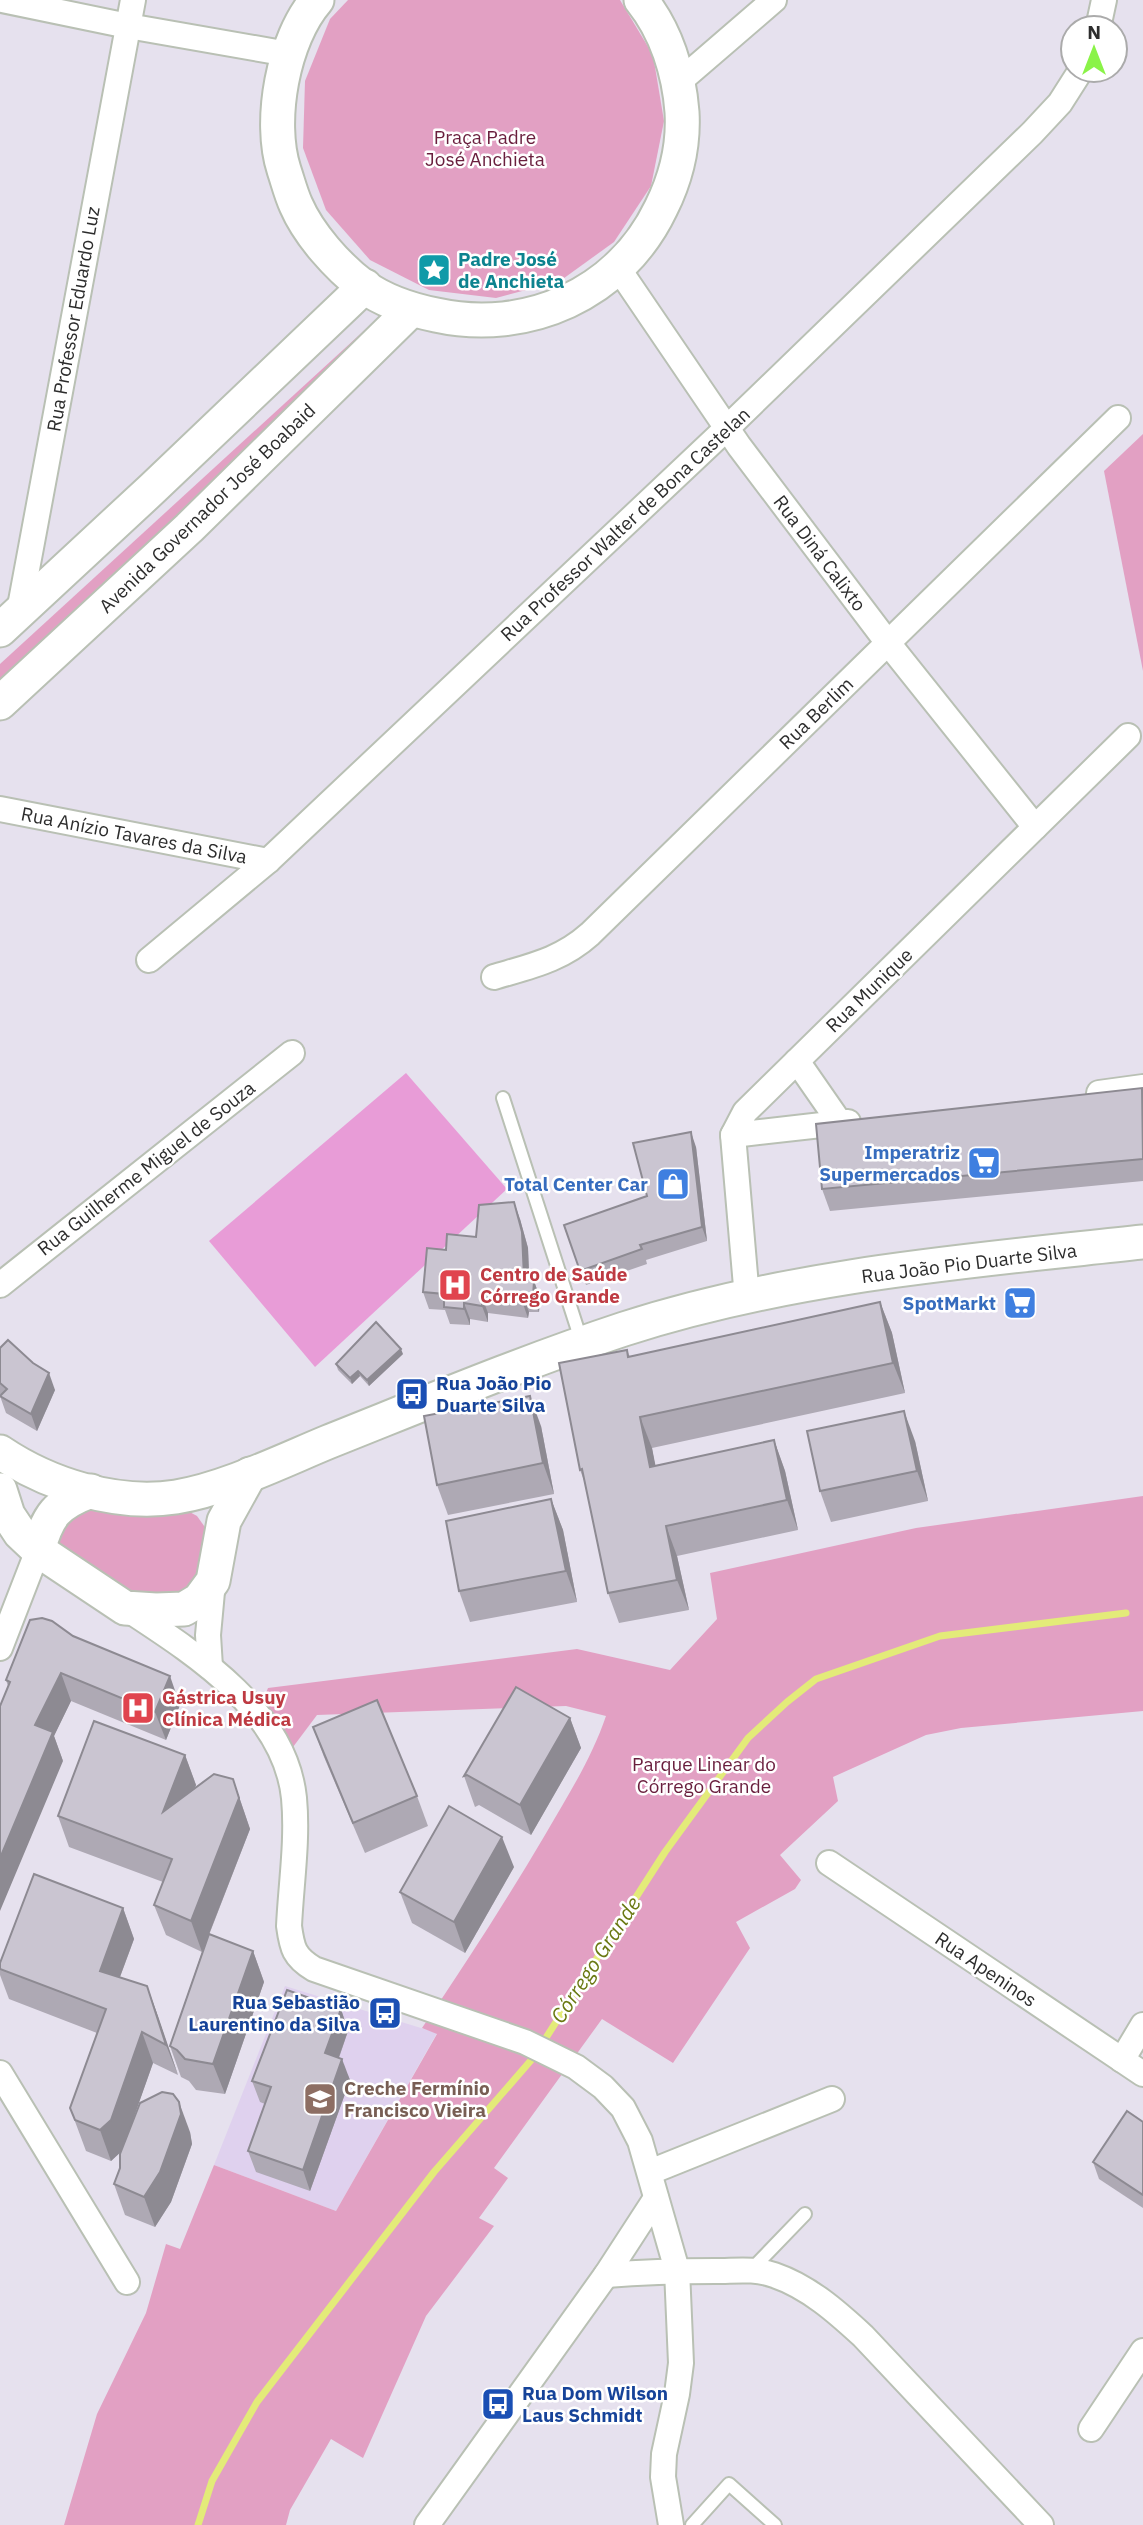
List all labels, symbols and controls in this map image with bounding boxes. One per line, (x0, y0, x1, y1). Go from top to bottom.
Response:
north arrow (1059, 14, 1129, 84)
text: N (1087, 20, 1101, 44)
park label: Praça Padre José Anchieta (425, 125, 545, 171)
street label: Rua Professor Eduardo Luz (41, 204, 105, 433)
place label: Padre José de Anchieta (458, 247, 565, 293)
place icon: Padre José de Anchieta (415, 251, 453, 289)
street label: Avenida Governador José Boabaid (94, 398, 320, 618)
street label: Rua Professor Walter de Bona Castelan (495, 402, 755, 646)
street label: Rua Diná Calixto (769, 490, 871, 616)
street label: Rua Berlim (774, 672, 858, 754)
street label: Rua Anízio Tavares da Silva (19, 801, 249, 869)
street label: Rua Munique (821, 943, 917, 1037)
street label: Rua Guilherme Miguel de Souza (32, 1076, 260, 1260)
place label: Imperatriz Supermercados (819, 1140, 960, 1186)
supermarket icon: Imperatriz Supermercados (965, 1144, 1003, 1182)
shop icon: Total Center Car (654, 1165, 692, 1203)
place label: Total Center Car (504, 1172, 648, 1196)
street label: Rua João Pio Duarte Silva (860, 1238, 1078, 1288)
place label: Centro de Saúde Córrego Grande (480, 1262, 627, 1308)
hospital icon: Centro de Saúde Córrego Grande (436, 1266, 474, 1304)
supermarket icon: SpotMarkt (1001, 1284, 1039, 1322)
place label: SpotMarkt (903, 1291, 996, 1315)
place label: Rua João Pio Duarte Silva (436, 1371, 552, 1417)
bus stop icon: Rua João Pio Duarte Silva (393, 1375, 431, 1413)
place label: Gástrica Usuy Clínica Médica (162, 1685, 291, 1731)
hospital icon: Gástrica Usuy Clínica Médica (119, 1689, 157, 1727)
park label: Parque Linear do Córrego Grande (632, 1752, 776, 1798)
water label: Córrego Grande (544, 1891, 647, 2028)
street label: Rua Apeninos (931, 1926, 1041, 2012)
place label: Rua Sebastião Laurentino da Silva (188, 1990, 360, 2036)
bus stop icon: Rua Sebastião Laurentino da Silva (366, 1994, 404, 2032)
place label: Creche Fermínio Francisco Vieira (344, 2076, 490, 2122)
school or university icon: Creche Fermínio Francisco Vieira (301, 2080, 339, 2118)
place label: Rua Dom Wilson Laus Schmidt (522, 2381, 668, 2427)
bus stop icon: Rua Dom Wilson Laus Schmidt (479, 2385, 517, 2423)

